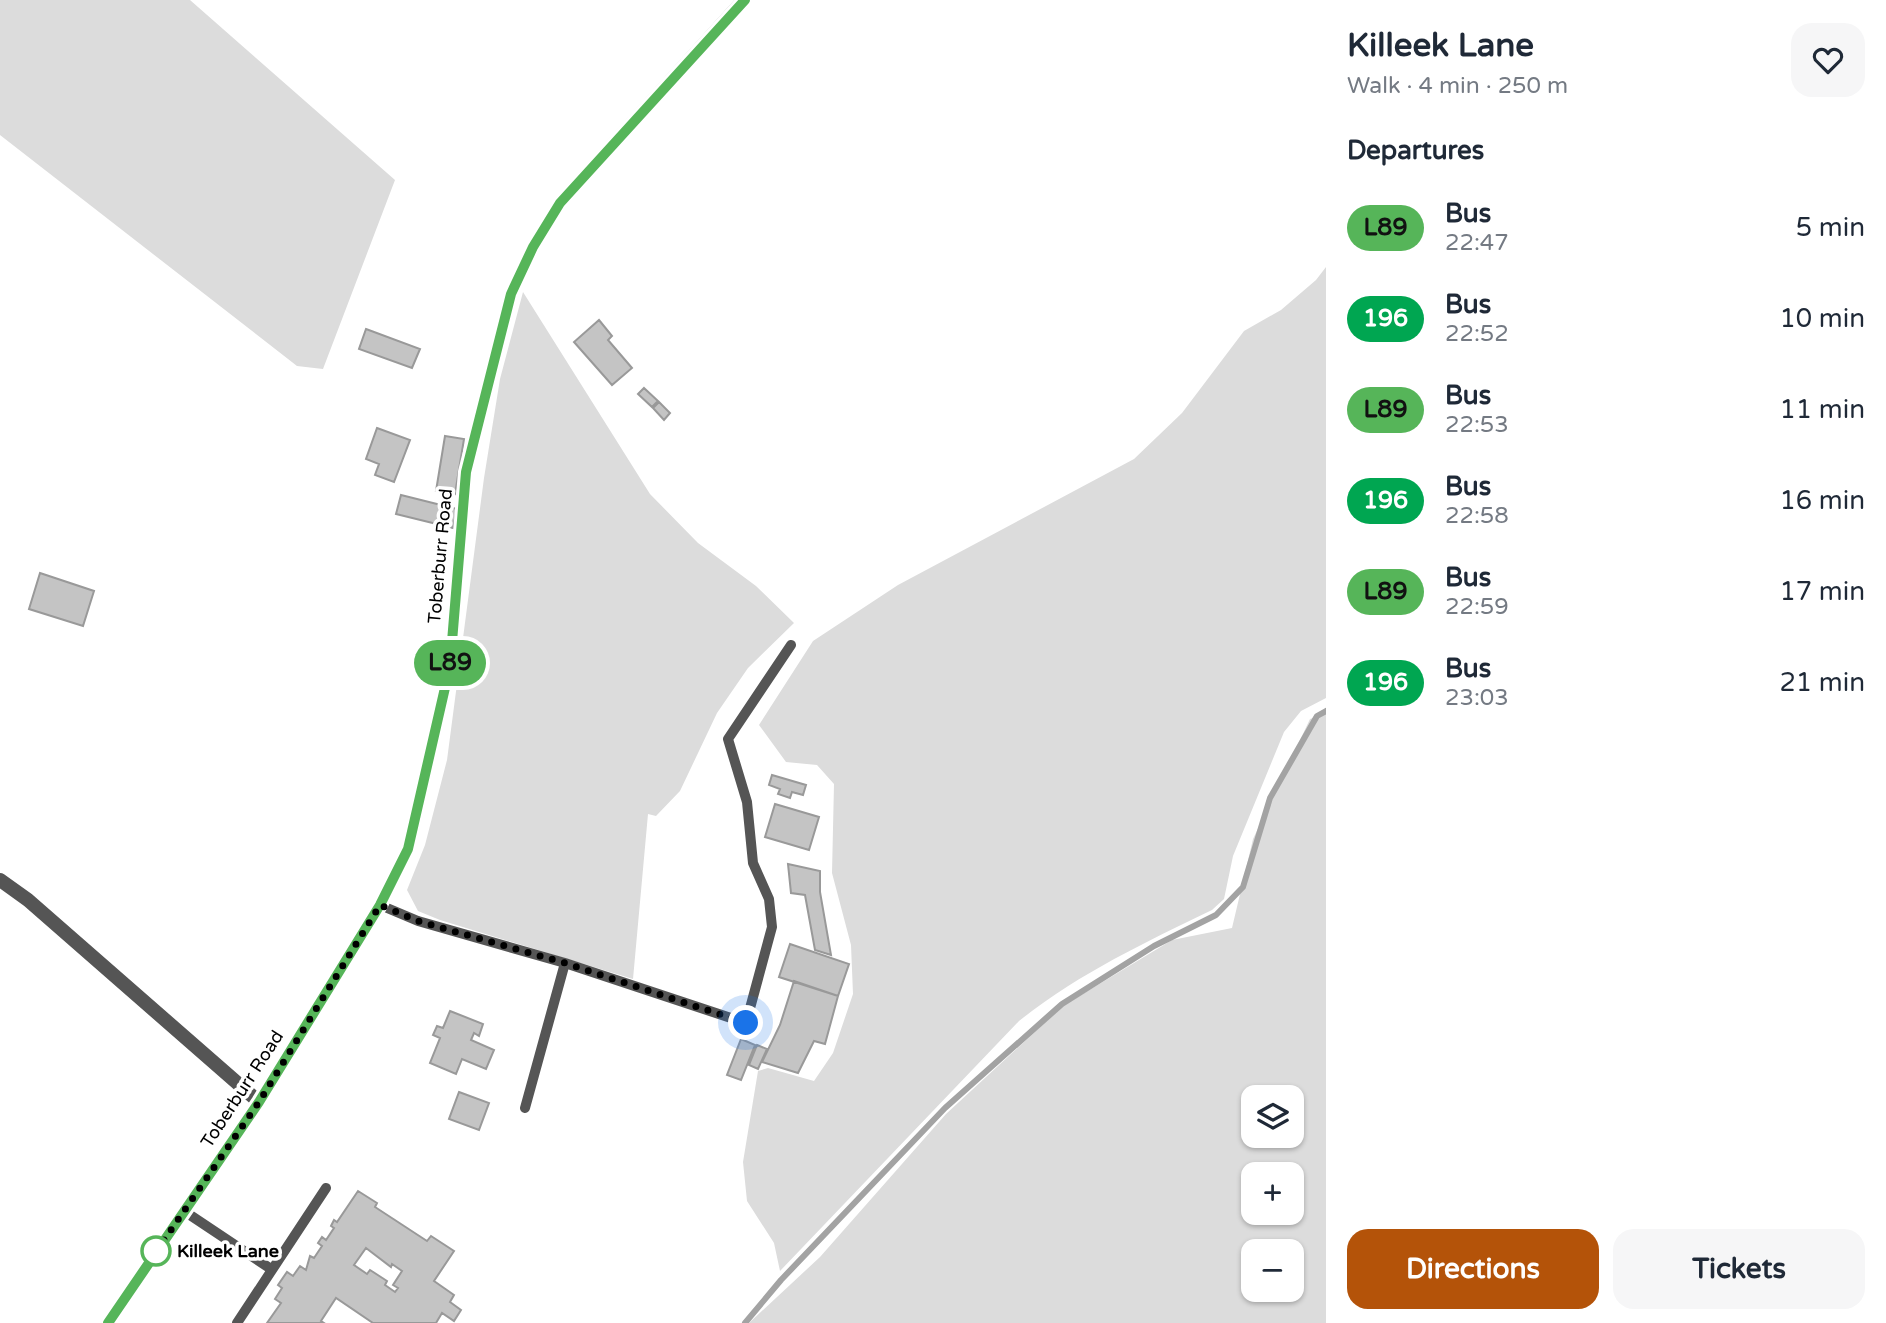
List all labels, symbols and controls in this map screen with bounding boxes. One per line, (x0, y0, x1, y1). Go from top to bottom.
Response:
button: heart (1791, 23, 1865, 97)
text: Killeek Lane (1347, 26, 1534, 65)
text: Walk · 4 min · 250 m (1347, 72, 1568, 100)
text: Departures (1347, 135, 1484, 166)
text: Bus (1445, 198, 1491, 229)
text: 5 min (1796, 212, 1865, 243)
text: L89 (1364, 213, 1407, 242)
text: 22:47 (1445, 229, 1509, 257)
text: Bus (1445, 289, 1491, 320)
text: 10 min (1779, 303, 1865, 334)
text: 196 (1363, 304, 1408, 333)
text: 22:52 (1445, 320, 1509, 348)
text: Bus (1445, 380, 1491, 411)
text: 11 min (1779, 394, 1865, 425)
text: L89 (1364, 395, 1407, 424)
text: 22:53 (1445, 411, 1509, 439)
text: Bus (1445, 471, 1491, 502)
text: 16 min (1779, 485, 1865, 516)
text: 196 (1363, 486, 1408, 515)
street label: Toberburr Road (423, 488, 457, 624)
text: 22:58 (1445, 502, 1509, 530)
text: Bus (1445, 562, 1491, 593)
text: 17 min (1779, 576, 1865, 607)
text: L89 (1364, 577, 1407, 606)
text: 22:59 (1445, 593, 1509, 621)
line badge: L89 (410, 640, 490, 686)
text: L89 (428, 648, 472, 677)
text: Bus (1445, 653, 1491, 684)
text: 21 min (1779, 667, 1865, 698)
text: 196 (1363, 668, 1408, 697)
text: 23:03 (1445, 684, 1509, 712)
your location (728, 1005, 763, 1040)
street label: Toberburr Road (196, 1026, 288, 1152)
map controls (1241, 1085, 1304, 1302)
button: layers (1241, 1085, 1304, 1148)
button: + (1241, 1162, 1304, 1225)
button: Directions (1347, 1229, 1599, 1309)
button: Tickets (1613, 1229, 1865, 1309)
marker: Killeek Lane (141, 1236, 171, 1266)
button: − (1241, 1239, 1304, 1302)
place label: Killeek Lane (177, 1240, 279, 1262)

